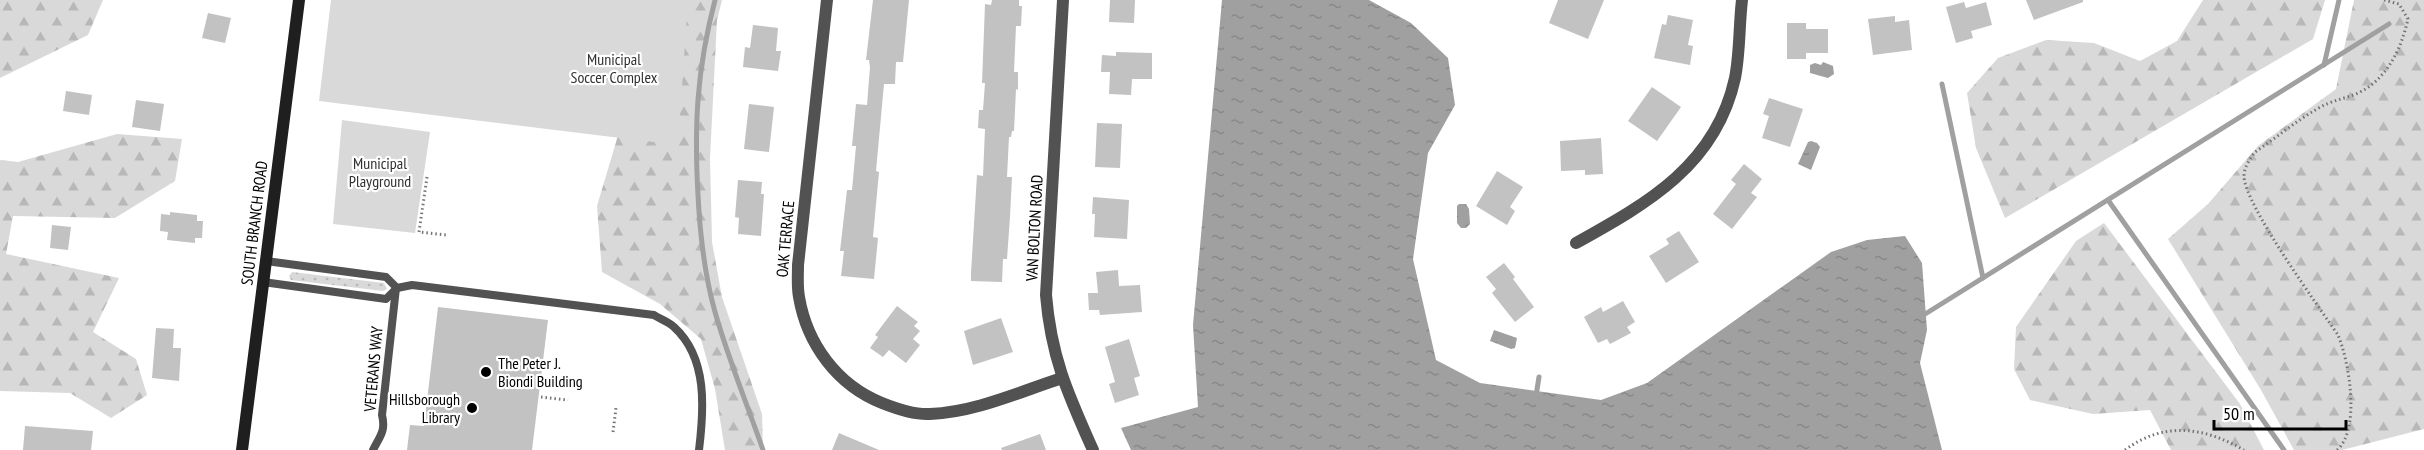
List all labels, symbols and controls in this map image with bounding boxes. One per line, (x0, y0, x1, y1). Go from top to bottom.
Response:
park label: Municipal Soccer Complex (571, 49, 658, 87)
park label: Municipal Playground (349, 153, 411, 191)
street label: SOUTH BRANCH ROAD (236, 160, 272, 286)
street label: VAN BOLTON ROAD (1021, 174, 1047, 283)
street label: OAK TERRACE (772, 200, 798, 278)
street label: VETERANS WAY (359, 325, 387, 414)
place label: The Peter J. Biondi Building (498, 353, 583, 391)
marker: The Peter J. Biondi Building (479, 365, 493, 379)
place label: Hillsborough Library (389, 389, 460, 427)
scale bar (2214, 393, 2346, 431)
marker: Hillsborough Library (465, 401, 479, 415)
text: 50 m (2223, 402, 2255, 425)

